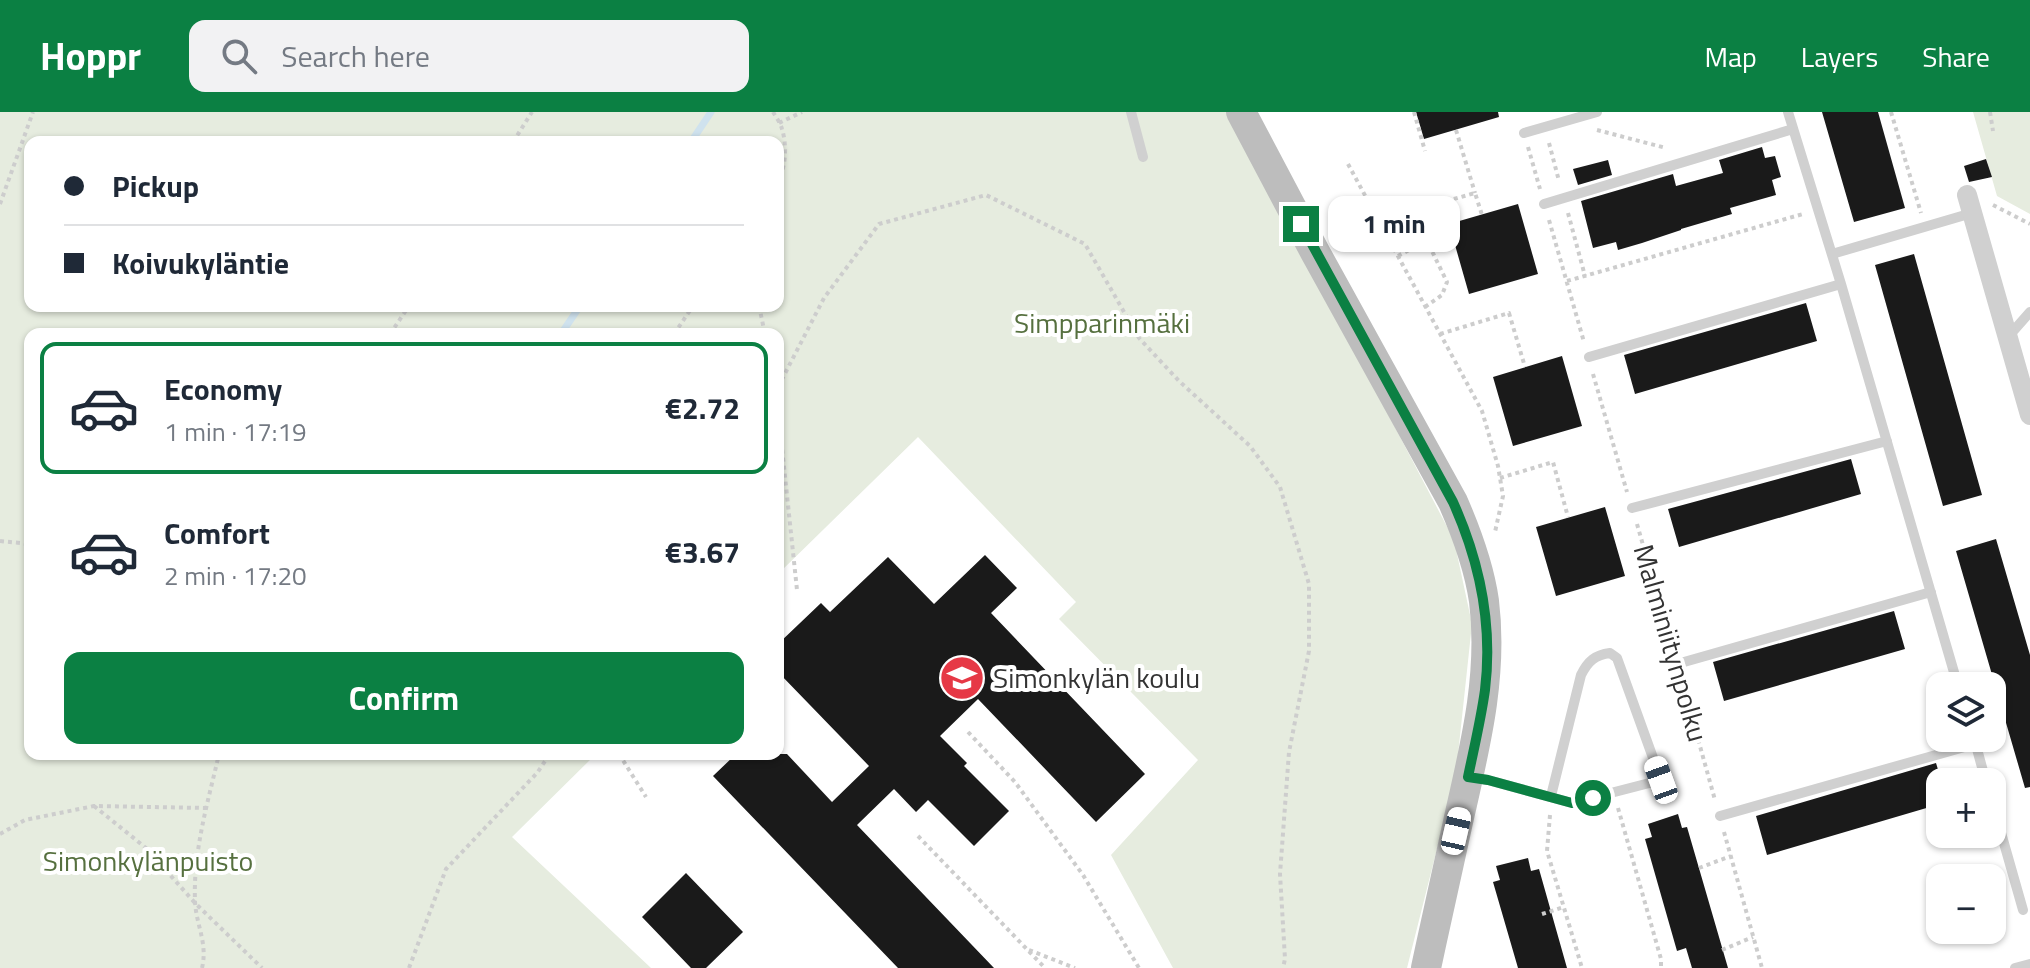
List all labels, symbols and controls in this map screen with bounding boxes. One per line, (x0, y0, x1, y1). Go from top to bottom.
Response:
search box (189, 20, 749, 92)
text: Hoppr (40, 27, 141, 85)
text: Search here (281, 33, 430, 79)
icon: search (217, 34, 261, 78)
text: Map (1704, 35, 1757, 78)
text: Layers (1801, 35, 1878, 78)
text: Share (1922, 35, 1990, 78)
text: Pickup (112, 163, 199, 209)
callout: 1 min (1329, 196, 1461, 252)
text: 1 min (1362, 204, 1426, 243)
route end (1283, 206, 1319, 242)
text: Koivukyläntie (112, 240, 289, 286)
park label: Simpparinmäki (1014, 301, 1190, 344)
text: Economy (164, 366, 282, 412)
icon: car (68, 372, 140, 444)
text: €2.72 (665, 385, 740, 431)
text: 1 min · 17:19 (164, 412, 307, 451)
text: Comfort (164, 510, 270, 556)
icon: car (68, 516, 140, 588)
text: €3.67 (665, 529, 740, 575)
street label: Malminiitynpolku (1623, 539, 1720, 747)
text: 2 min · 17:20 (164, 556, 307, 595)
button: Confirm (64, 652, 744, 744)
school or university icon: Simonkylän koulu (938, 654, 986, 702)
place label: Simonkylän koulu (993, 656, 1200, 699)
map controls (1926, 672, 2006, 944)
button: layers (1926, 672, 2006, 752)
car (1642, 753, 1680, 807)
button: + (1926, 768, 2006, 848)
route start (1575, 780, 1611, 816)
car (1439, 805, 1473, 857)
park label: Simonkylänpuisto (43, 839, 253, 882)
button: − (1926, 864, 2006, 944)

